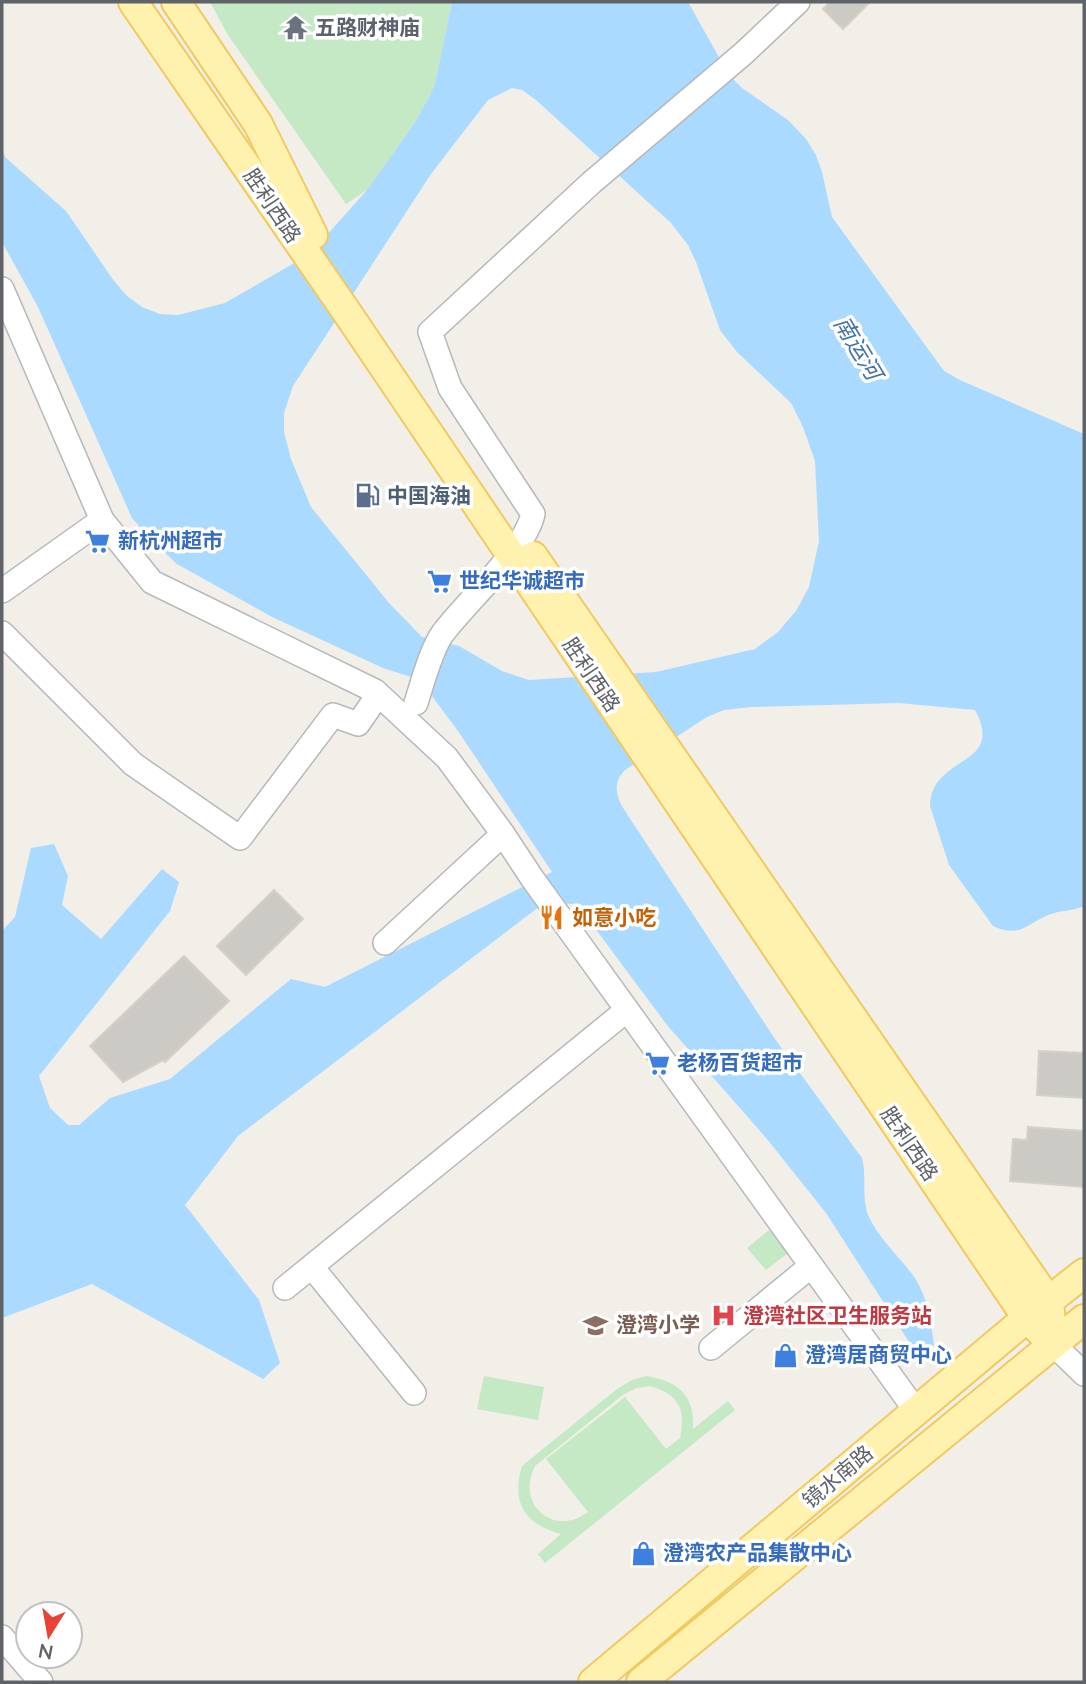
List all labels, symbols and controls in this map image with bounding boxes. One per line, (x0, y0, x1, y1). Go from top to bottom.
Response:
temple icon: 五路财神庙 (281, 14, 309, 42)
place label: 五路财神庙 (315, 14, 420, 39)
street label: 胜利西路 (239, 163, 307, 247)
water label: 南运河 (829, 311, 891, 388)
fuel station icon: 中国海油 (353, 482, 381, 510)
place label: 中国海油 (387, 482, 471, 507)
supermarket icon: 新杭州超市 (84, 527, 112, 555)
place label: 新杭州超市 (118, 527, 223, 552)
supermarket icon: 世纪华诚超市 (425, 567, 453, 595)
place label: 世纪华诚超市 (459, 567, 585, 592)
street label: 胜利西路 (558, 632, 626, 716)
restaurant icon: 如意小吃 (538, 904, 566, 932)
place label: 如意小吃 (572, 904, 656, 929)
supermarket icon: 老杨百货超市 (643, 1049, 671, 1077)
place label: 老杨百货超市 (677, 1049, 803, 1074)
street label: 胜利西路 (876, 1101, 944, 1185)
hospital icon: 澄湾社区卫生服务站 (709, 1302, 737, 1330)
place label: 澄湾社区卫生服务站 (743, 1302, 932, 1327)
school or university icon: 澄湾小学 (582, 1311, 610, 1339)
place label: 澄湾小学 (616, 1311, 700, 1336)
shop icon: 澄湾居商贸中心 (771, 1341, 799, 1369)
place label: 澄湾居商贸中心 (805, 1341, 952, 1366)
street label: 镜水南路 (797, 1439, 877, 1512)
shop icon: 澄湾农产品集散中心 (629, 1539, 657, 1567)
place label: 澄湾农产品集散中心 (663, 1539, 852, 1564)
north arrow (14, 1600, 84, 1670)
text: N (36, 1639, 55, 1665)

